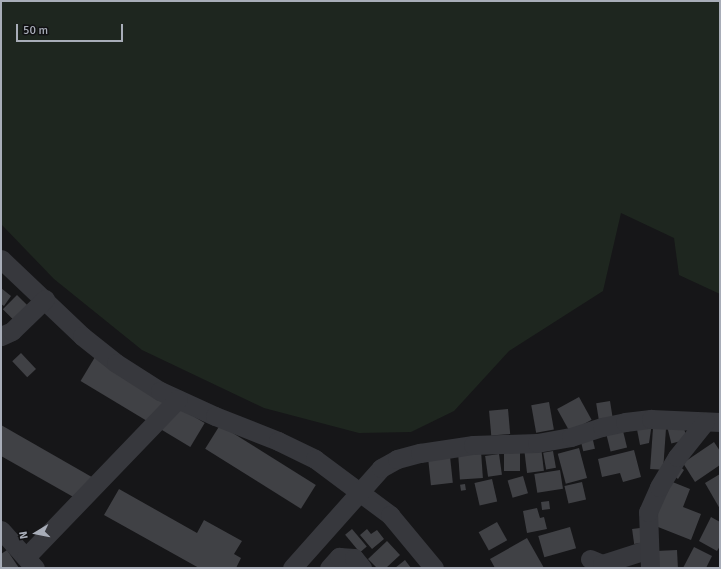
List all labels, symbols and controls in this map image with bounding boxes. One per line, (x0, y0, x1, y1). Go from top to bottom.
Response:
scale bar (18, 16, 125, 42)
text: 50 m (23, 23, 48, 38)
north arrow (16, 513, 56, 553)
text: N (17, 530, 31, 540)

